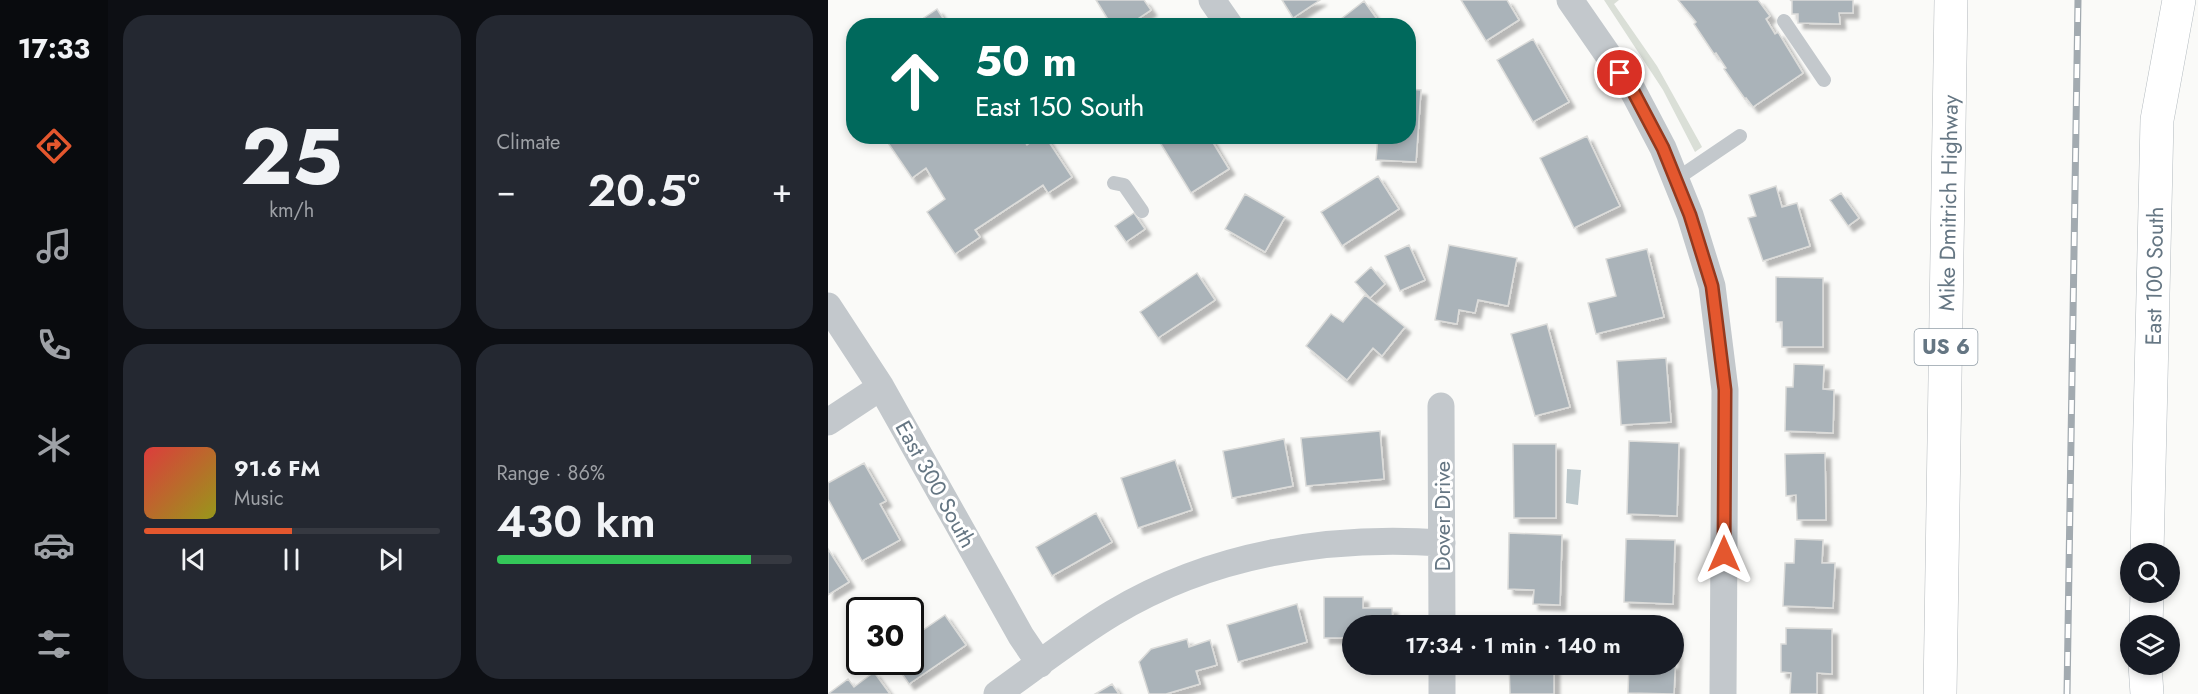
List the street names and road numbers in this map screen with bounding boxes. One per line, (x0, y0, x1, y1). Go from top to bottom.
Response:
street label: Mike Dmitrich Highway (1930, 94, 1966, 311)
street label: East 100 South (2137, 206, 2171, 346)
road number: US 6 (1914, 329, 1978, 365)
street label: East 300 South (888, 415, 984, 553)
street label: Dover Drive (1426, 461, 1458, 571)

